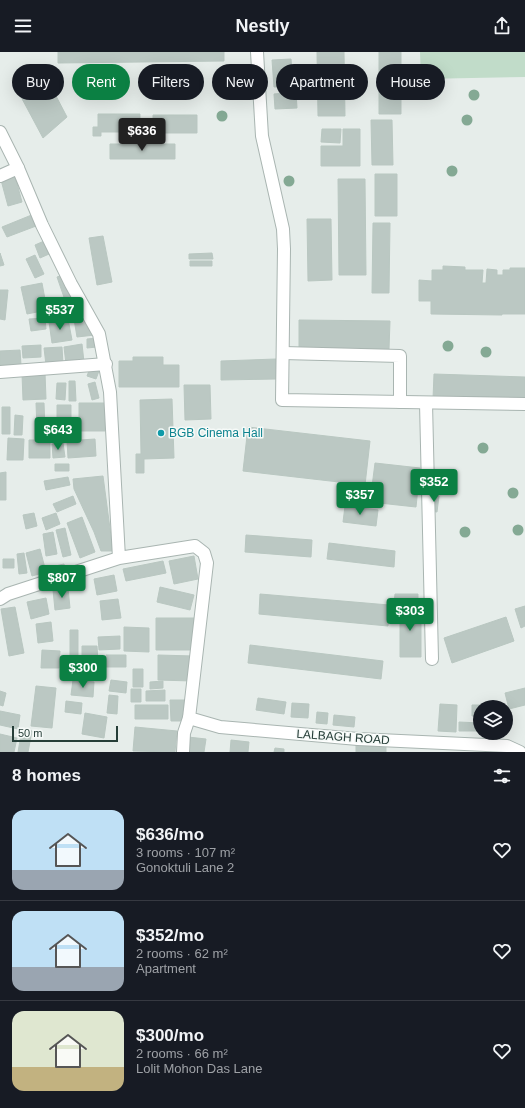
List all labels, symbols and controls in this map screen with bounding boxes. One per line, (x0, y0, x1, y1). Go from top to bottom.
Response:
icon: menu (12, 15, 34, 37)
icon: share (491, 15, 513, 37)
text: Nestly (235, 16, 290, 36)
chip: Buy (12, 64, 64, 100)
chip: Rent (72, 64, 130, 100)
chip: Filters (138, 64, 204, 100)
chip: New (212, 64, 268, 100)
chip: Apartment (276, 64, 368, 100)
chip: House (376, 64, 445, 100)
pin: $636 (118, 118, 166, 152)
text: $636 (128, 123, 156, 138)
pin: $537 (36, 297, 84, 331)
text: $537 (46, 302, 74, 317)
pin: $643 (34, 417, 82, 451)
text: $643 (44, 422, 72, 437)
place label: BGB Cinema Hall (169, 426, 263, 440)
marker: BGB Cinema Hall (156, 428, 166, 438)
pin: $352 (410, 469, 458, 503)
text: $352 (420, 474, 448, 489)
pin: $357 (336, 482, 384, 516)
text: $357 (346, 487, 374, 502)
pin: $807 (38, 565, 86, 599)
text: $807 (48, 570, 76, 585)
pin: $303 (386, 598, 434, 632)
text: $303 (396, 603, 424, 618)
pin: $300 (59, 655, 107, 689)
text: $300 (69, 660, 97, 675)
map controls (473, 700, 513, 740)
button: layers (473, 700, 513, 740)
scale bar (12, 724, 118, 743)
text: 50 m (18, 727, 42, 739)
street label: LALBAGH ROAD (296, 727, 390, 747)
icon: filters (491, 765, 513, 787)
text: 8 homes (12, 766, 81, 785)
text: $636/mo (136, 825, 204, 844)
icon: home (44, 826, 92, 874)
icon: heart (491, 839, 513, 861)
text: 3 rooms · 107 m² (136, 845, 235, 860)
text: Gonoktuli Lane 2 (136, 860, 234, 875)
text: $352/mo (136, 926, 204, 945)
icon: home (44, 927, 92, 975)
icon: heart (491, 940, 513, 962)
text: 2 rooms · 62 m² (136, 946, 228, 961)
text: Apartment (136, 961, 196, 976)
text: $300/mo (136, 1026, 204, 1045)
icon: home (44, 1027, 92, 1075)
icon: heart (491, 1040, 513, 1062)
text: 2 rooms · 66 m² (136, 1046, 228, 1061)
text: Lolit Mohon Das Lane (136, 1061, 262, 1076)

